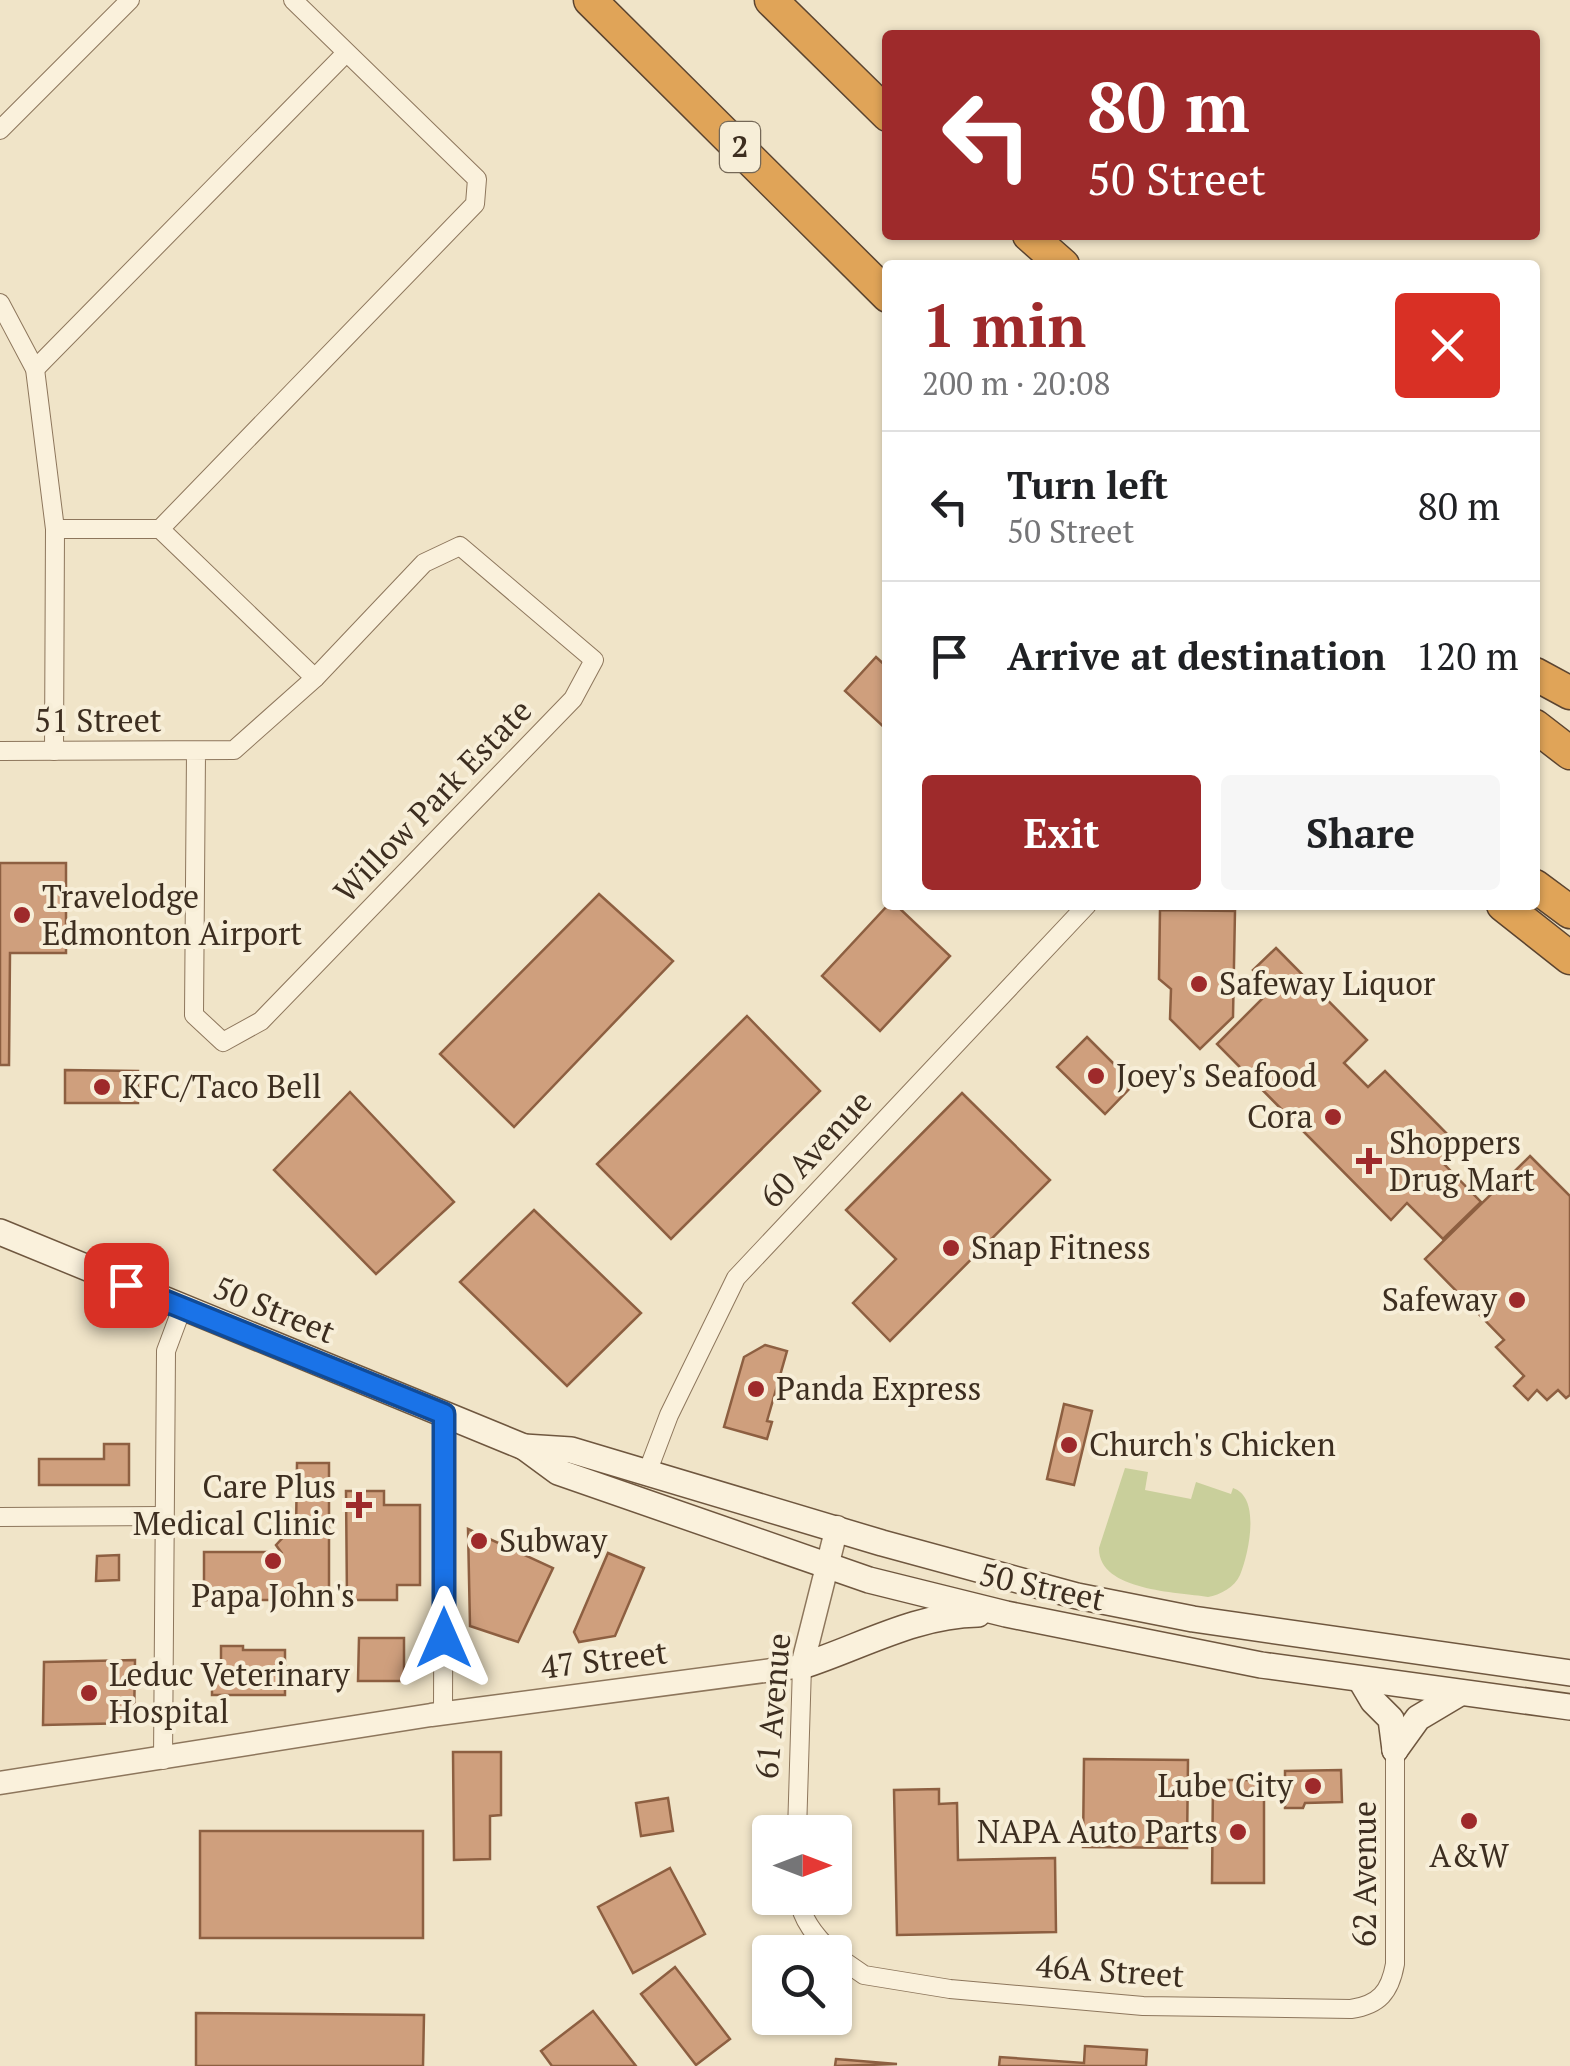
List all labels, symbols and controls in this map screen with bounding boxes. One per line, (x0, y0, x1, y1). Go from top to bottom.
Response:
text: 80 m (1087, 59, 1250, 152)
icon: left (922, 70, 1052, 200)
road number: 2 (720, 122, 760, 172)
text: 50 Street (1087, 148, 1266, 208)
text: 1 min (922, 285, 1086, 364)
button: close (1395, 293, 1500, 398)
text: 200 m · 20:08 (922, 362, 1110, 404)
text: Turn left (1007, 460, 1168, 510)
icon: left (922, 479, 977, 534)
text: 80 m (1417, 481, 1500, 531)
text: 50 Street (1007, 510, 1134, 552)
icon: arrive (922, 629, 977, 684)
text: Arrive at destination (1007, 631, 1386, 681)
text: 120 m (1416, 631, 1519, 681)
street label: Willow Park Estate (324, 690, 540, 911)
street label: 51 Street (34, 699, 162, 741)
button: Exit (922, 775, 1201, 890)
button: Share (1221, 775, 1500, 890)
place label: Travelodge Edmonton Airport (42, 875, 302, 954)
marker: Travelodge Edmonton Airport (11, 904, 33, 926)
place label: Safeway Liquor (1219, 962, 1436, 1004)
marker: Safeway Liquor (1188, 973, 1210, 995)
place label: Joey's Seafood (1116, 1054, 1317, 1096)
place label: KFC/Taco Bell (122, 1065, 322, 1107)
marker: Joey's Seafood (1085, 1065, 1107, 1087)
marker: KFC/Taco Bell (91, 1076, 113, 1098)
street label: 60 Avenue (750, 1081, 880, 1216)
place label: Cora (1247, 1095, 1313, 1137)
marker: Cora (1322, 1106, 1344, 1128)
place label: Shoppers Drug Mart (1389, 1121, 1535, 1200)
marker: Shoppers Drug Mart (1358, 1150, 1380, 1172)
place label: Snap Fitness (971, 1226, 1151, 1268)
marker: Snap Fitness (940, 1237, 962, 1259)
pin (84, 1243, 169, 1328)
icon: arrive (99, 1258, 154, 1313)
street label: 50 Street (208, 1266, 341, 1352)
place label: Safeway (1382, 1278, 1498, 1320)
marker: Safeway (1506, 1289, 1528, 1311)
place label: Panda Express (776, 1367, 981, 1409)
marker: Panda Express (745, 1378, 767, 1400)
place label: Church's Chicken (1089, 1423, 1336, 1465)
marker: Church's Chicken (1058, 1434, 1080, 1456)
place label: Care Plus Medical Clinic (133, 1465, 336, 1544)
marker: Care Plus Medical Clinic (346, 1492, 372, 1518)
place label: Subway (499, 1519, 608, 1561)
marker: Subway (468, 1530, 490, 1552)
marker: Papa John's (262, 1550, 284, 1572)
street label: 50 Street (976, 1552, 1109, 1620)
place label: Papa John's (191, 1574, 355, 1616)
position arrow (392, 1586, 496, 1690)
street label: 47 Street (538, 1630, 670, 1688)
street label: 61 Avenue (745, 1631, 799, 1780)
place label: Leduc Veterinary Hospital (109, 1653, 351, 1732)
marker: Leduc Veterinary Hospital (78, 1682, 100, 1704)
place label: Lube City (1158, 1764, 1294, 1806)
marker: Lube City (1302, 1775, 1324, 1797)
street label: 62 Avenue (1343, 1801, 1385, 1947)
place label: NAPA Auto Parts (977, 1810, 1218, 1852)
marker: A&W (1458, 1810, 1480, 1832)
north arrow (752, 1815, 852, 1915)
map controls (752, 1815, 852, 2035)
marker: NAPA Auto Parts (1227, 1821, 1249, 1843)
place label: A&W (1429, 1834, 1509, 1876)
button: search (752, 1935, 852, 2035)
street label: 46A Street (1035, 1944, 1186, 1996)

